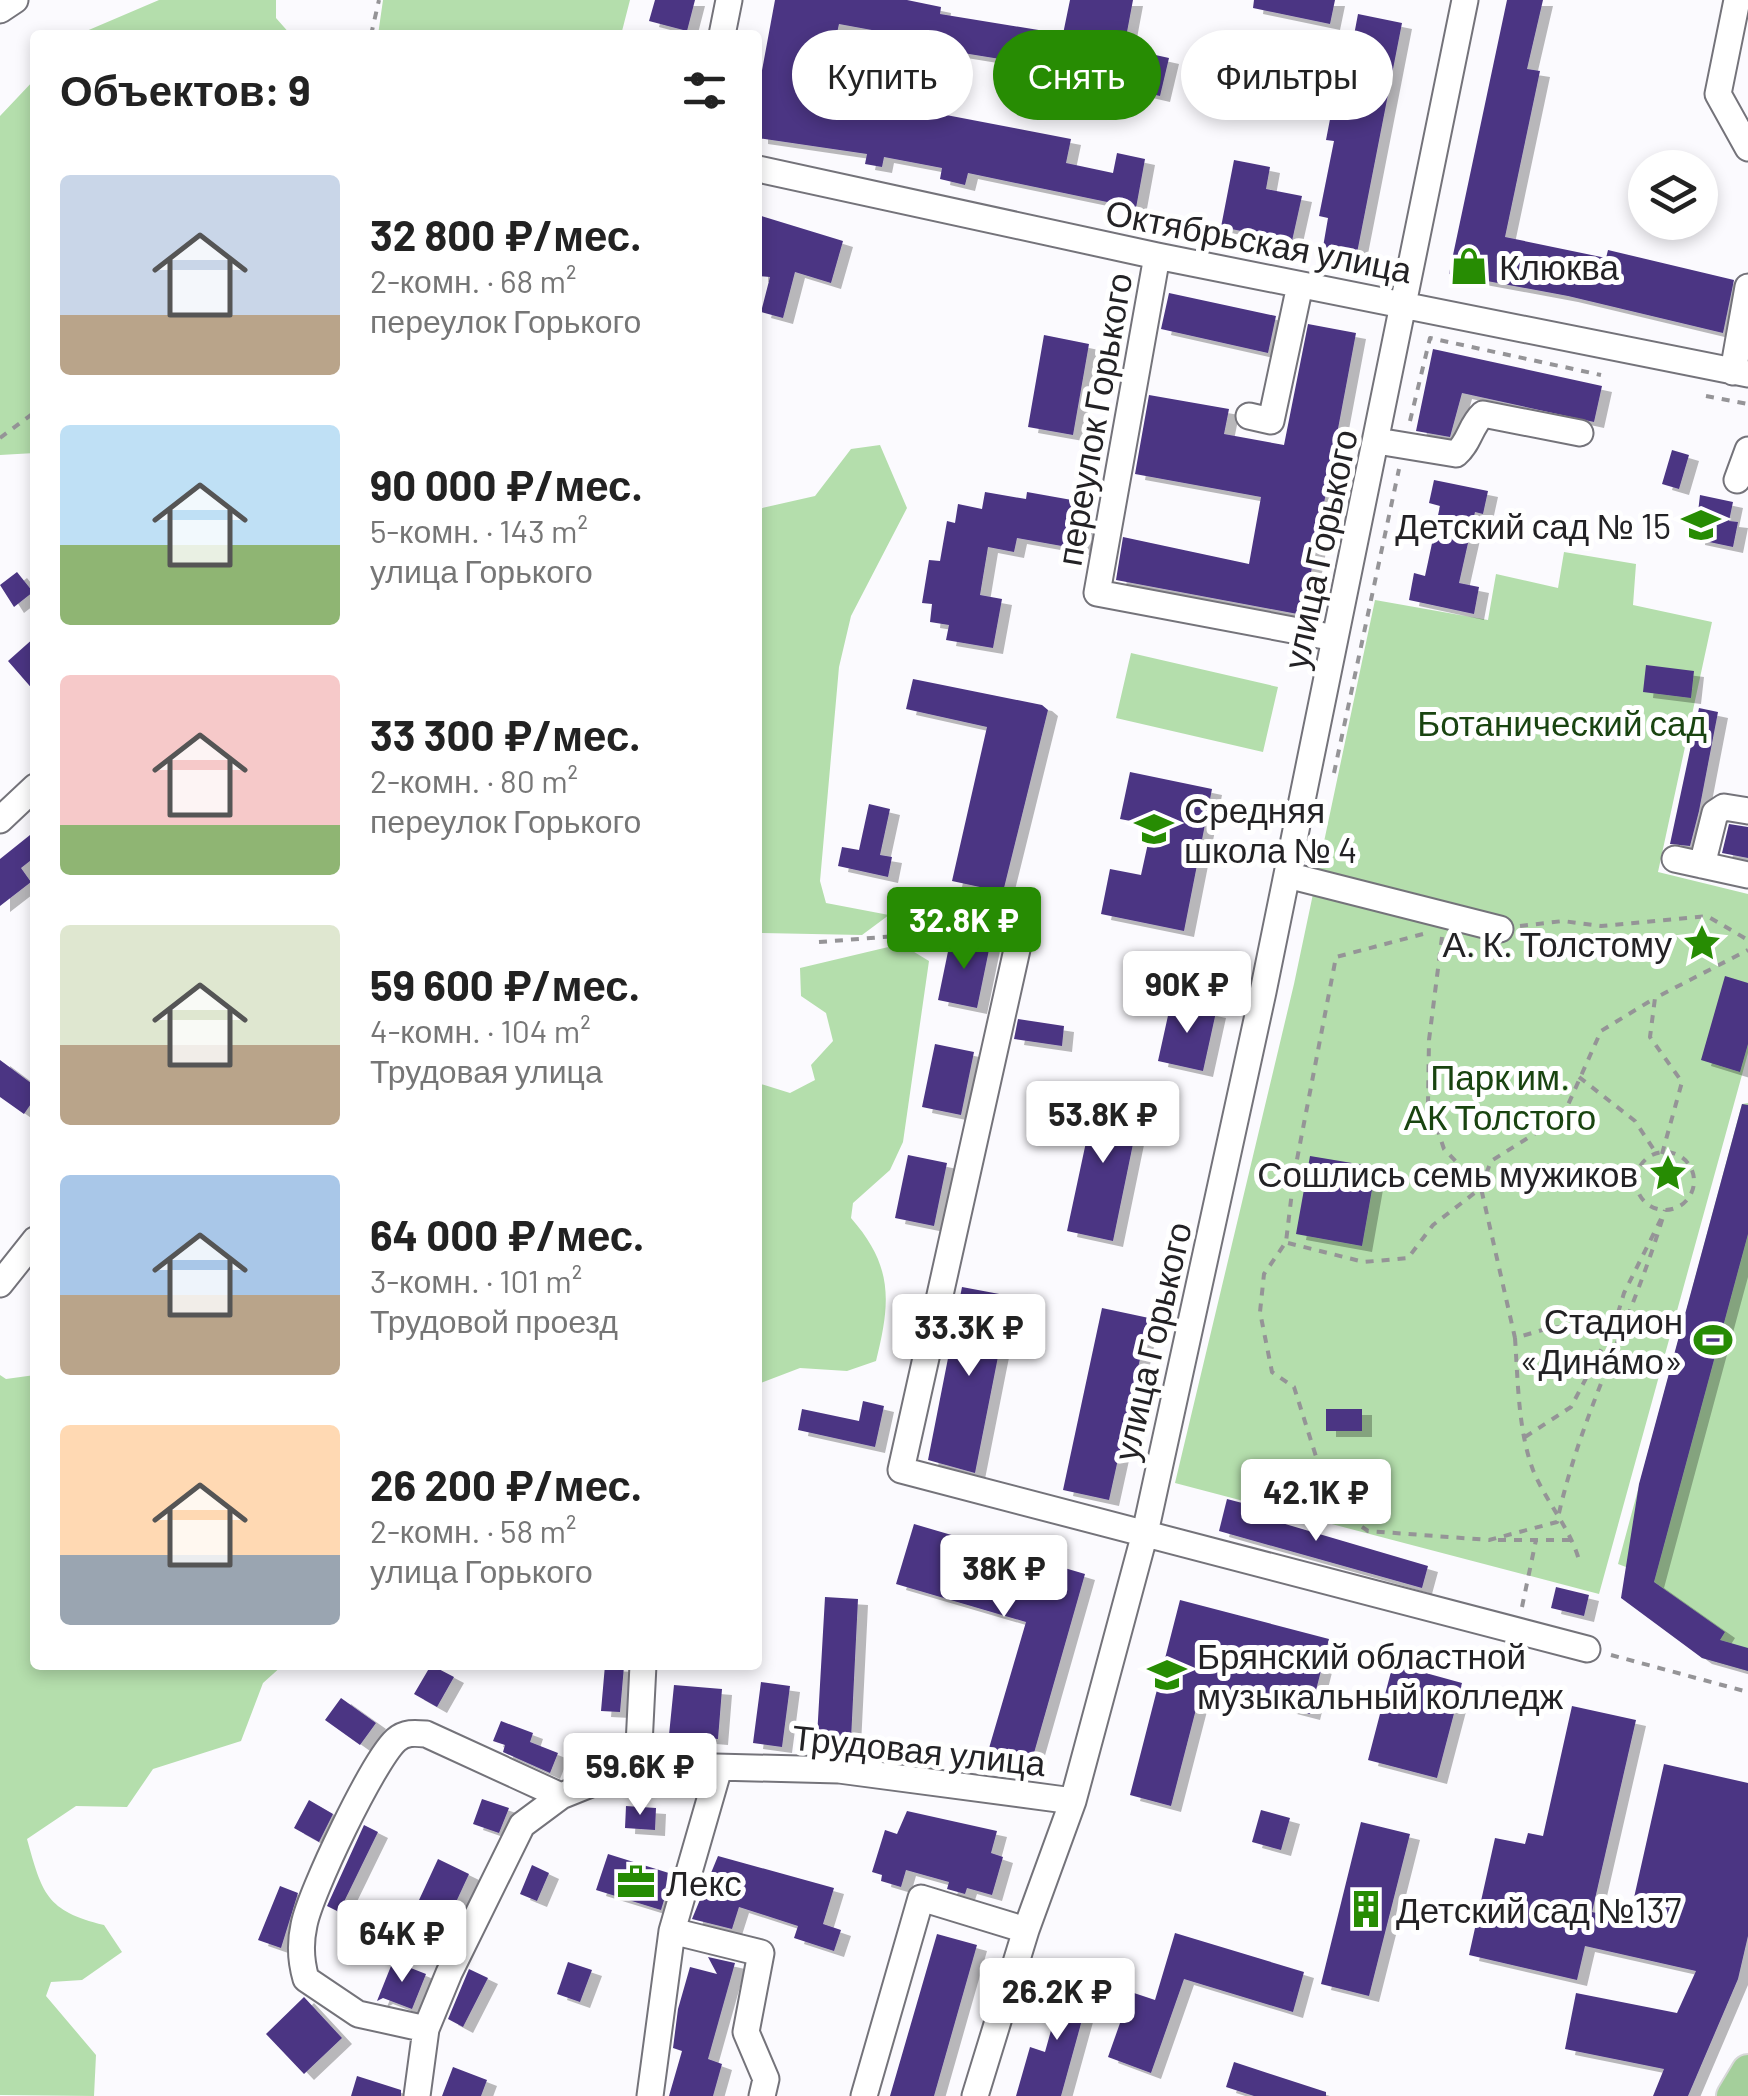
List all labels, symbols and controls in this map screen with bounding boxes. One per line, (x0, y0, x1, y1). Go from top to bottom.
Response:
chip: Купить (792, 30, 973, 120)
chip: Снять (993, 30, 1161, 120)
chip: Фильтры (1181, 30, 1393, 120)
icon: filters (677, 63, 732, 118)
text: Объектов: 9 (60, 64, 311, 114)
map controls (1628, 150, 1718, 240)
button: layers (1628, 150, 1718, 240)
street label: Октябрьская улица (1102, 190, 1416, 290)
text: 32 800 ₽/мес. (370, 209, 641, 259)
icon: home (140, 215, 260, 335)
shop icon: Клюква (1448, 245, 1490, 287)
place label: Клюква (1499, 245, 1620, 287)
text: 2-комн. · 68 m² (370, 261, 576, 299)
street label: переулок Горького (1047, 269, 1139, 569)
text: переулок Горького (370, 301, 641, 339)
street label: улица Горького (1273, 425, 1365, 673)
text: 90 000 ₽/мес. (370, 459, 643, 509)
icon: home (140, 465, 260, 585)
place label: Детский сад № 15 (1395, 504, 1671, 546)
school or university icon: Детский сад № 15 (1680, 504, 1722, 546)
text: 5-комн. · 143 m² (370, 511, 588, 549)
text: улица Горького (370, 551, 593, 589)
park label: Ботанический сад (1417, 701, 1707, 743)
text: 33 300 ₽/мес. (370, 709, 641, 759)
icon: home (140, 715, 260, 835)
text: 2-комн. · 80 m² (370, 761, 578, 799)
place label: Средняя школа № 4 (1184, 788, 1357, 870)
text: переулок Горького (370, 801, 641, 839)
school or university icon: Средняя школа № 4 (1133, 808, 1175, 850)
pin: 32.8K ₽ (872, 887, 1056, 972)
text: 32.8K ₽ (909, 900, 1019, 938)
place label: А. К. Толстому (1442, 922, 1672, 964)
place icon: А. К. Толстому (1681, 922, 1723, 964)
pin: 90K ₽ (1117, 951, 1257, 1036)
text: 59 600 ₽/мес. (370, 959, 640, 1009)
text: 90K ₽ (1145, 964, 1229, 1002)
icon: home (140, 965, 260, 1085)
text: 4-комн. · 104 m² (370, 1011, 591, 1049)
text: Трудовая улица (370, 1051, 603, 1089)
park label: Парк им. АК Толстого (1404, 1055, 1596, 1137)
pin: 53.8K ₽ (1011, 1081, 1195, 1166)
text: 53.8K ₽ (1048, 1094, 1158, 1132)
place label: Сошлись семь мужиков (1257, 1152, 1638, 1194)
place icon: Сошлись семь мужиков (1647, 1152, 1689, 1194)
text: 64 000 ₽/мес. (370, 1209, 644, 1259)
icon: home (140, 1215, 260, 1335)
street label: улица Горького (1103, 1218, 1199, 1464)
text: 3-комн. · 101 m² (370, 1261, 582, 1299)
pin: 33.3K ₽ (877, 1294, 1061, 1379)
place label: Стадион «Дина́мо» (1520, 1299, 1683, 1381)
text: Трудовой проезд (370, 1301, 618, 1339)
text: 33.3K ₽ (914, 1307, 1024, 1345)
sports icon: Стадион «Дина́мо» (1692, 1319, 1734, 1361)
text: 26 200 ₽/мес. (370, 1459, 642, 1509)
pin: 42.1K ₽ (1224, 1459, 1408, 1544)
icon: home (140, 1465, 260, 1585)
text: 42.1K ₽ (1263, 1472, 1369, 1510)
text: 2-комн. · 58 m² (370, 1511, 576, 1549)
pin: 38K ₽ (934, 1535, 1074, 1620)
text: 38K ₽ (962, 1548, 1046, 1586)
text: улица Горького (370, 1551, 593, 1589)
place label: Брянский областной музыкальный колледж (1197, 1634, 1564, 1716)
school or university icon: Брянский областной музыкальный колледж (1146, 1654, 1188, 1696)
street label: Трудовая улица (790, 1715, 1048, 1783)
pin: 59.6K ₽ (548, 1733, 732, 1818)
text: 59.6K ₽ (586, 1746, 694, 1784)
office icon: Лекс (615, 1861, 657, 1903)
place label: Лекс (666, 1861, 742, 1903)
building icon: Детский сад №137 (1345, 1888, 1387, 1930)
place label: Детский сад №137 (1396, 1888, 1681, 1930)
pin: 64K ₽ (332, 1900, 472, 1985)
text: 64K ₽ (359, 1913, 445, 1951)
pin: 26.2K ₽ (965, 1958, 1149, 2043)
text: 26.2K ₽ (1002, 1971, 1112, 2009)

